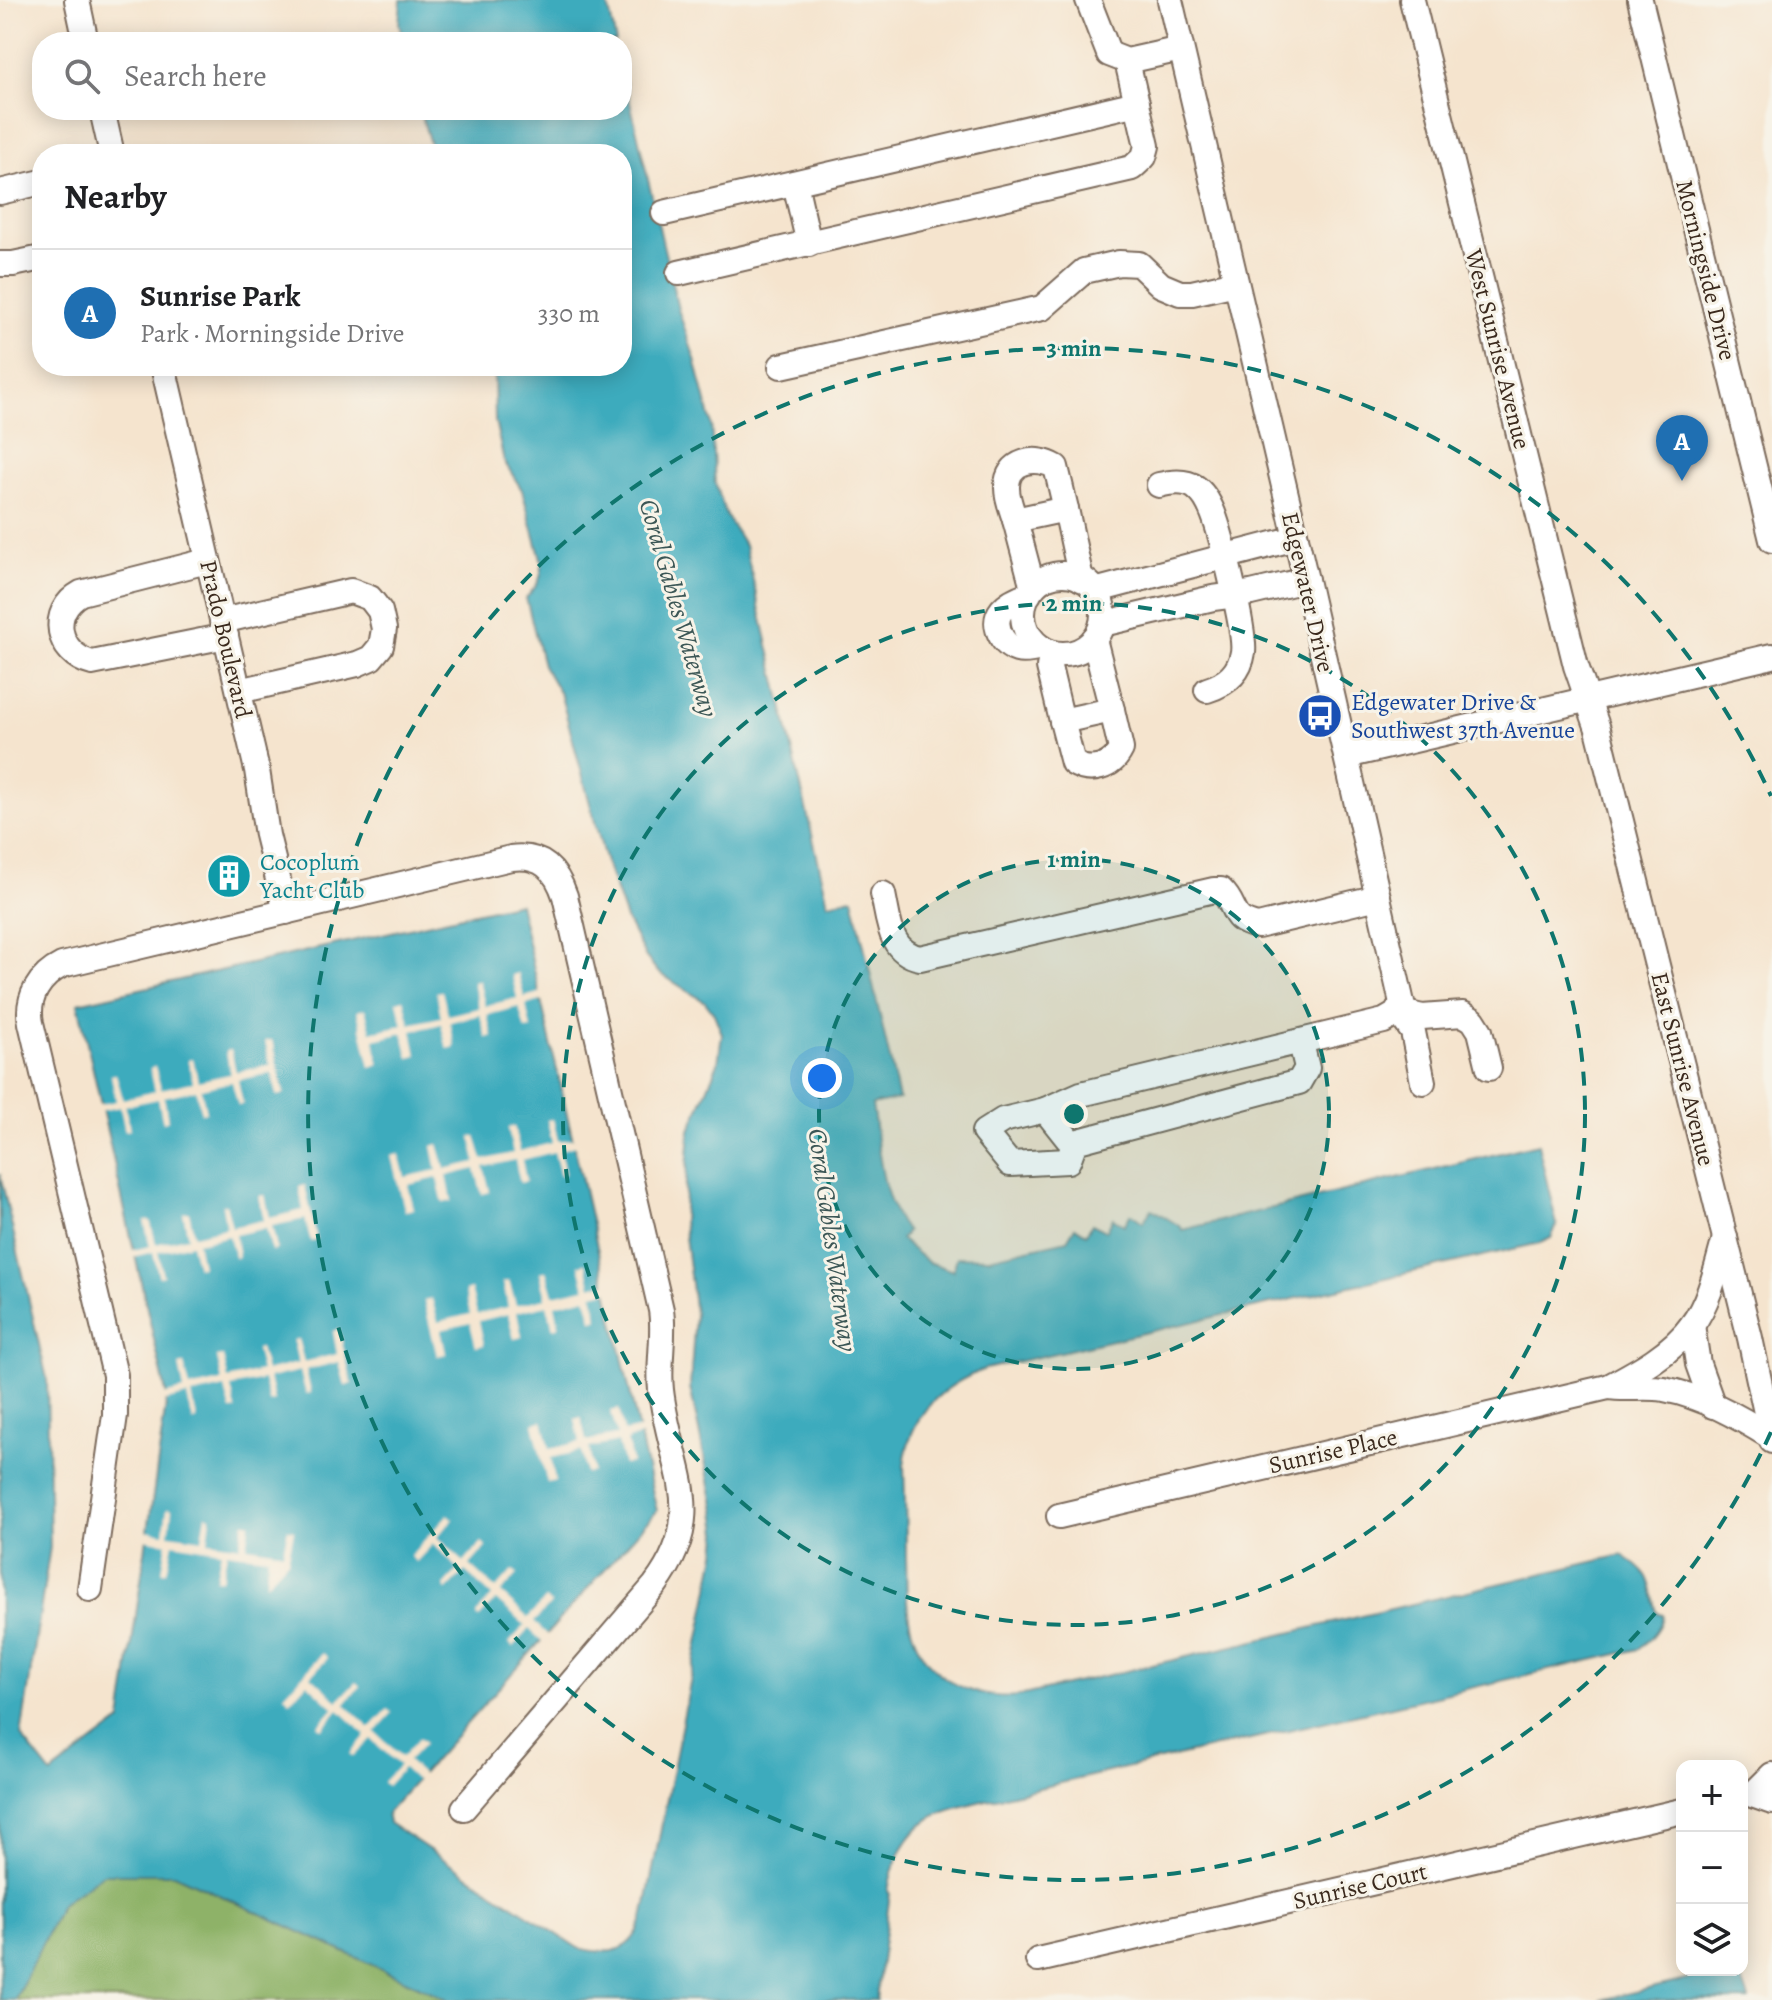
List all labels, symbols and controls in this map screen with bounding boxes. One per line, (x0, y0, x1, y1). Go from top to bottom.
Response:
search box (32, 32, 632, 120)
icon: search (60, 54, 104, 98)
text: Search here (124, 56, 267, 96)
text: Nearby (64, 173, 167, 220)
street label: Morningside Drive (1668, 176, 1744, 364)
street label: West Sunrise Avenue (1457, 245, 1538, 452)
text: Sunrise Park (140, 276, 301, 316)
text: A (82, 296, 98, 331)
text: 330 m (538, 296, 600, 331)
text: Park · Morningside Drive (140, 316, 404, 351)
text: 3 min (1046, 332, 1102, 364)
pin: A (1656, 415, 1708, 481)
water label: Coral Gables Waterway (631, 495, 726, 721)
street label: Edgewater Drive (1274, 509, 1342, 675)
street label: Prado Boulevard (192, 557, 260, 721)
text: 2 min (1046, 587, 1103, 619)
place label: Edgewater Drive & Southwest 37th Avenue (1351, 686, 1575, 746)
bus stop icon: Edgewater Drive & Southwest 37th Avenue (1296, 692, 1344, 740)
text: 1 min (1047, 843, 1101, 875)
place label: Cocoplum Yacht Club (259, 846, 364, 906)
building icon: Cocoplum Yacht Club (205, 852, 253, 900)
street label: East Sunrise Avenue (1643, 969, 1723, 1169)
your location (802, 1058, 842, 1098)
centre of rings (1060, 1100, 1088, 1128)
water label: Coral Gables Waterway (800, 1126, 865, 1354)
street label: Sunrise Place (1266, 1421, 1400, 1481)
map controls (1676, 1760, 1748, 1976)
button: + (1676, 1760, 1748, 1832)
button: − (1676, 1832, 1748, 1904)
street label: Sunrise Court (1290, 1855, 1430, 1917)
button: layers (1676, 1904, 1748, 1976)

